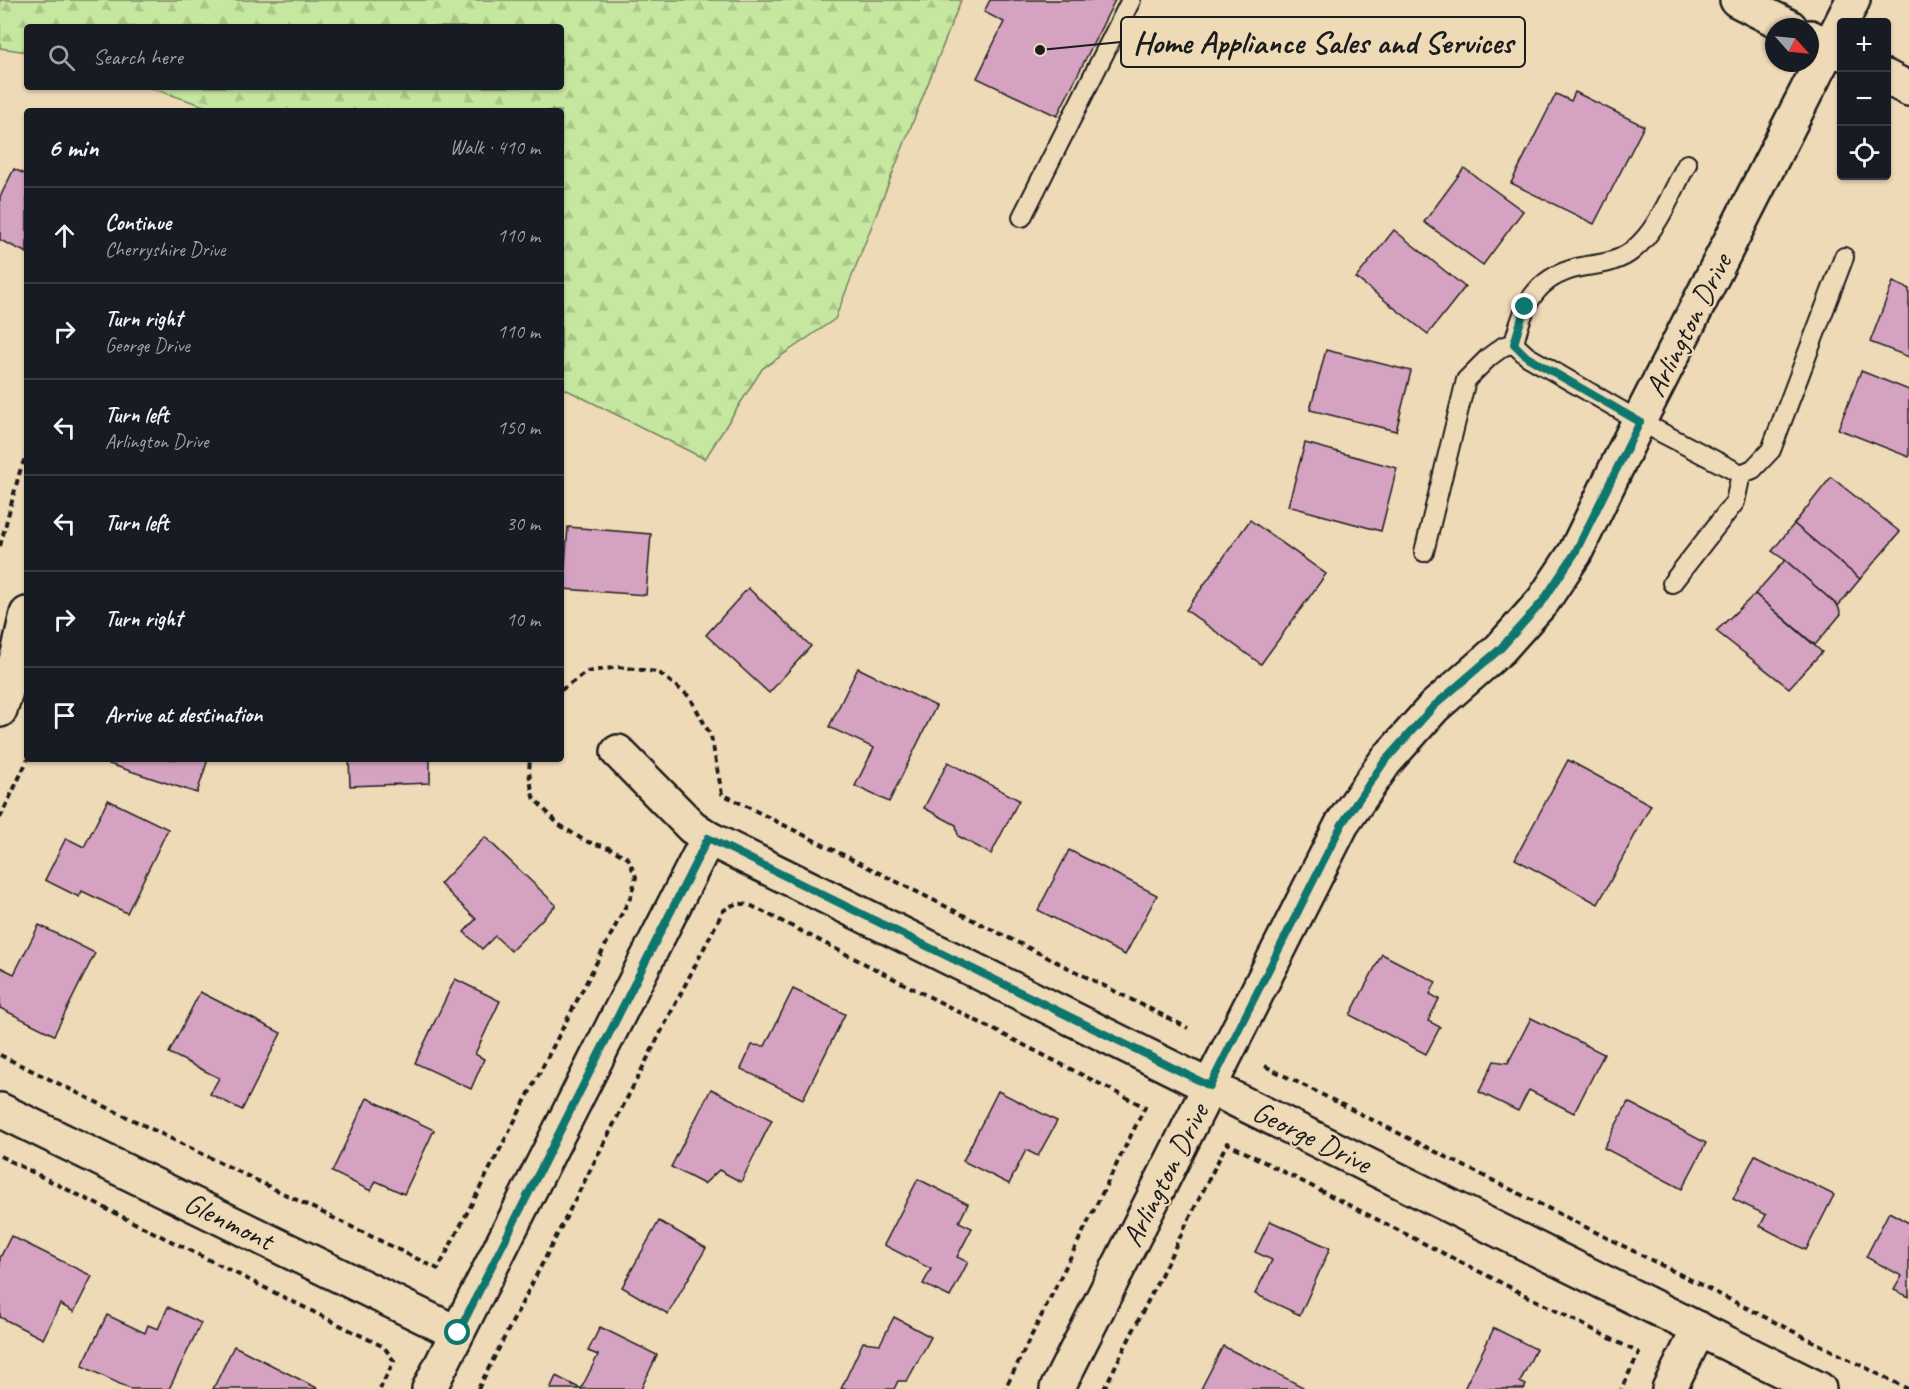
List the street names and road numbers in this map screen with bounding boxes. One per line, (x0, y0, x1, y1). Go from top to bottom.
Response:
street label: Arlington Drive (1636, 245, 1741, 403)
street label: George Drive (1247, 1092, 1379, 1183)
street label: Arlington Drive (1113, 1095, 1218, 1253)
street label: Glenmont (178, 1183, 282, 1260)

